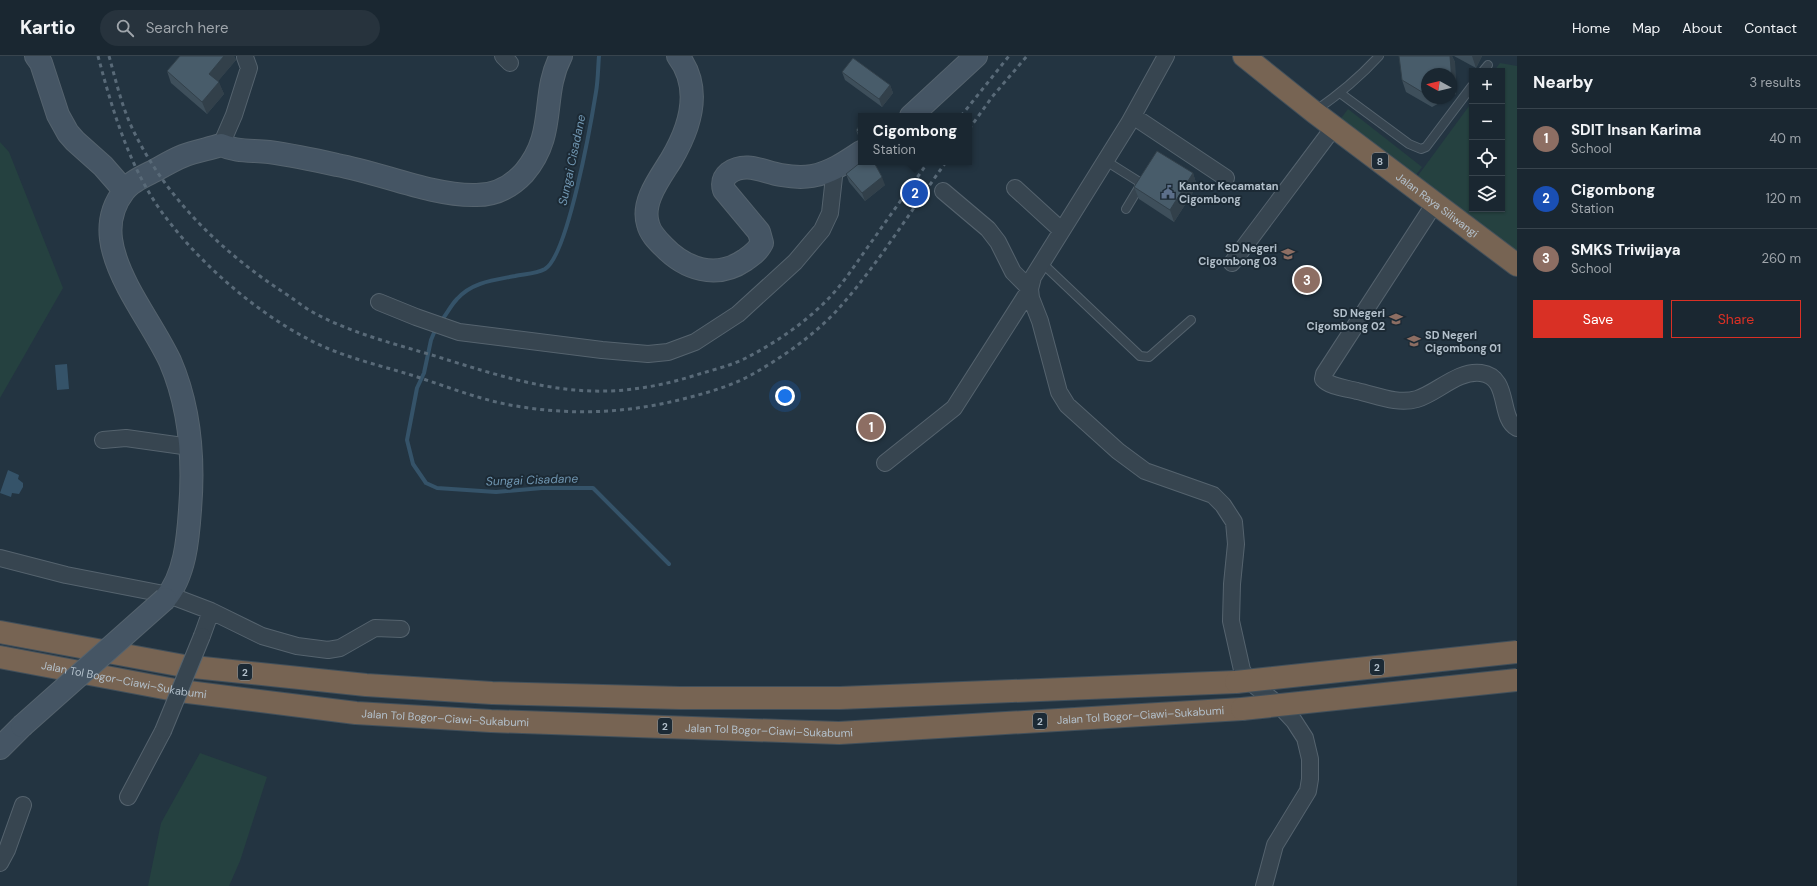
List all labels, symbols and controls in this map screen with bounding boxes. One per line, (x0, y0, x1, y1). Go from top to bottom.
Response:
search box (100, 10, 380, 46)
text: Kartio (20, 15, 76, 40)
icon: search (114, 17, 136, 39)
text: Search here (146, 18, 228, 38)
text: Home (1572, 19, 1610, 37)
text: Map (1632, 19, 1660, 37)
text: About (1682, 19, 1722, 37)
text: Contact (1744, 19, 1797, 37)
north arrow (1421, 68, 1457, 104)
map controls (1469, 68, 1505, 212)
button: + (1469, 68, 1505, 104)
text: Nearby (1533, 71, 1593, 93)
text: 3 results (1749, 74, 1801, 91)
button: − (1469, 104, 1505, 140)
water label: Sungai Cisadane (555, 113, 589, 207)
popup (858, 113, 972, 165)
text: SDIT Insan Karima (1571, 120, 1701, 140)
text: Cigombong (873, 121, 957, 141)
text: 1 (1544, 130, 1548, 147)
text: 40 m (1769, 130, 1801, 147)
button: locate (1469, 140, 1505, 176)
text: School (1571, 140, 1612, 157)
text: Station (873, 141, 916, 158)
road number: 8 (1372, 153, 1388, 169)
street label: Jalan Raya Siliwangi (1393, 169, 1481, 240)
button: layers (1469, 176, 1505, 212)
pin: 2 (902, 178, 928, 208)
place label: Kantor Kecamatan Cigombong (1179, 179, 1279, 206)
text: Cigombong (1571, 180, 1655, 200)
public building icon: Kantor Kecamatan Cigombong (1160, 184, 1176, 200)
text: 2 (1542, 190, 1550, 207)
text: 120 m (1766, 190, 1801, 207)
text: Station (1571, 200, 1614, 217)
text: SMKS Triwijaya (1571, 240, 1681, 260)
place label: SD Negeri Cigombong 03 (1198, 241, 1277, 268)
school or university icon: SD Negeri Cigombong 03 (1280, 246, 1296, 262)
text: 3 (1542, 250, 1550, 267)
text: 260 m (1761, 250, 1801, 267)
text: School (1571, 260, 1612, 277)
pin: 3 (1294, 265, 1320, 295)
button: Save (1533, 300, 1663, 338)
button: Share (1671, 300, 1801, 338)
place label: SD Negeri Cigombong 02 (1307, 306, 1385, 333)
school or university icon: SD Negeri Cigombong 02 (1388, 311, 1404, 327)
place label: SD Negeri Cigombong 01 (1425, 328, 1501, 355)
school or university icon: SD Negeri Cigombong 01 (1406, 333, 1422, 349)
your location (775, 386, 795, 406)
pin: 1 (858, 412, 884, 442)
water label: Sungai Cisadane (486, 470, 579, 490)
street label: Jalan Tol Bogor–Ciawi–Sukabumi (40, 658, 207, 701)
road number: 2 (1370, 659, 1384, 675)
road number: 2 (238, 664, 252, 680)
street label: Jalan Tol Bogor–Ciawi–Sukabumi (1056, 703, 1225, 727)
street label: Jalan Tol Bogor–Ciawi–Sukabumi (361, 706, 529, 729)
road number: 2 (1033, 713, 1047, 729)
road number: 2 (658, 718, 672, 734)
street label: Jalan Tol Bogor–Ciawi–Sukabumi (685, 721, 853, 740)

